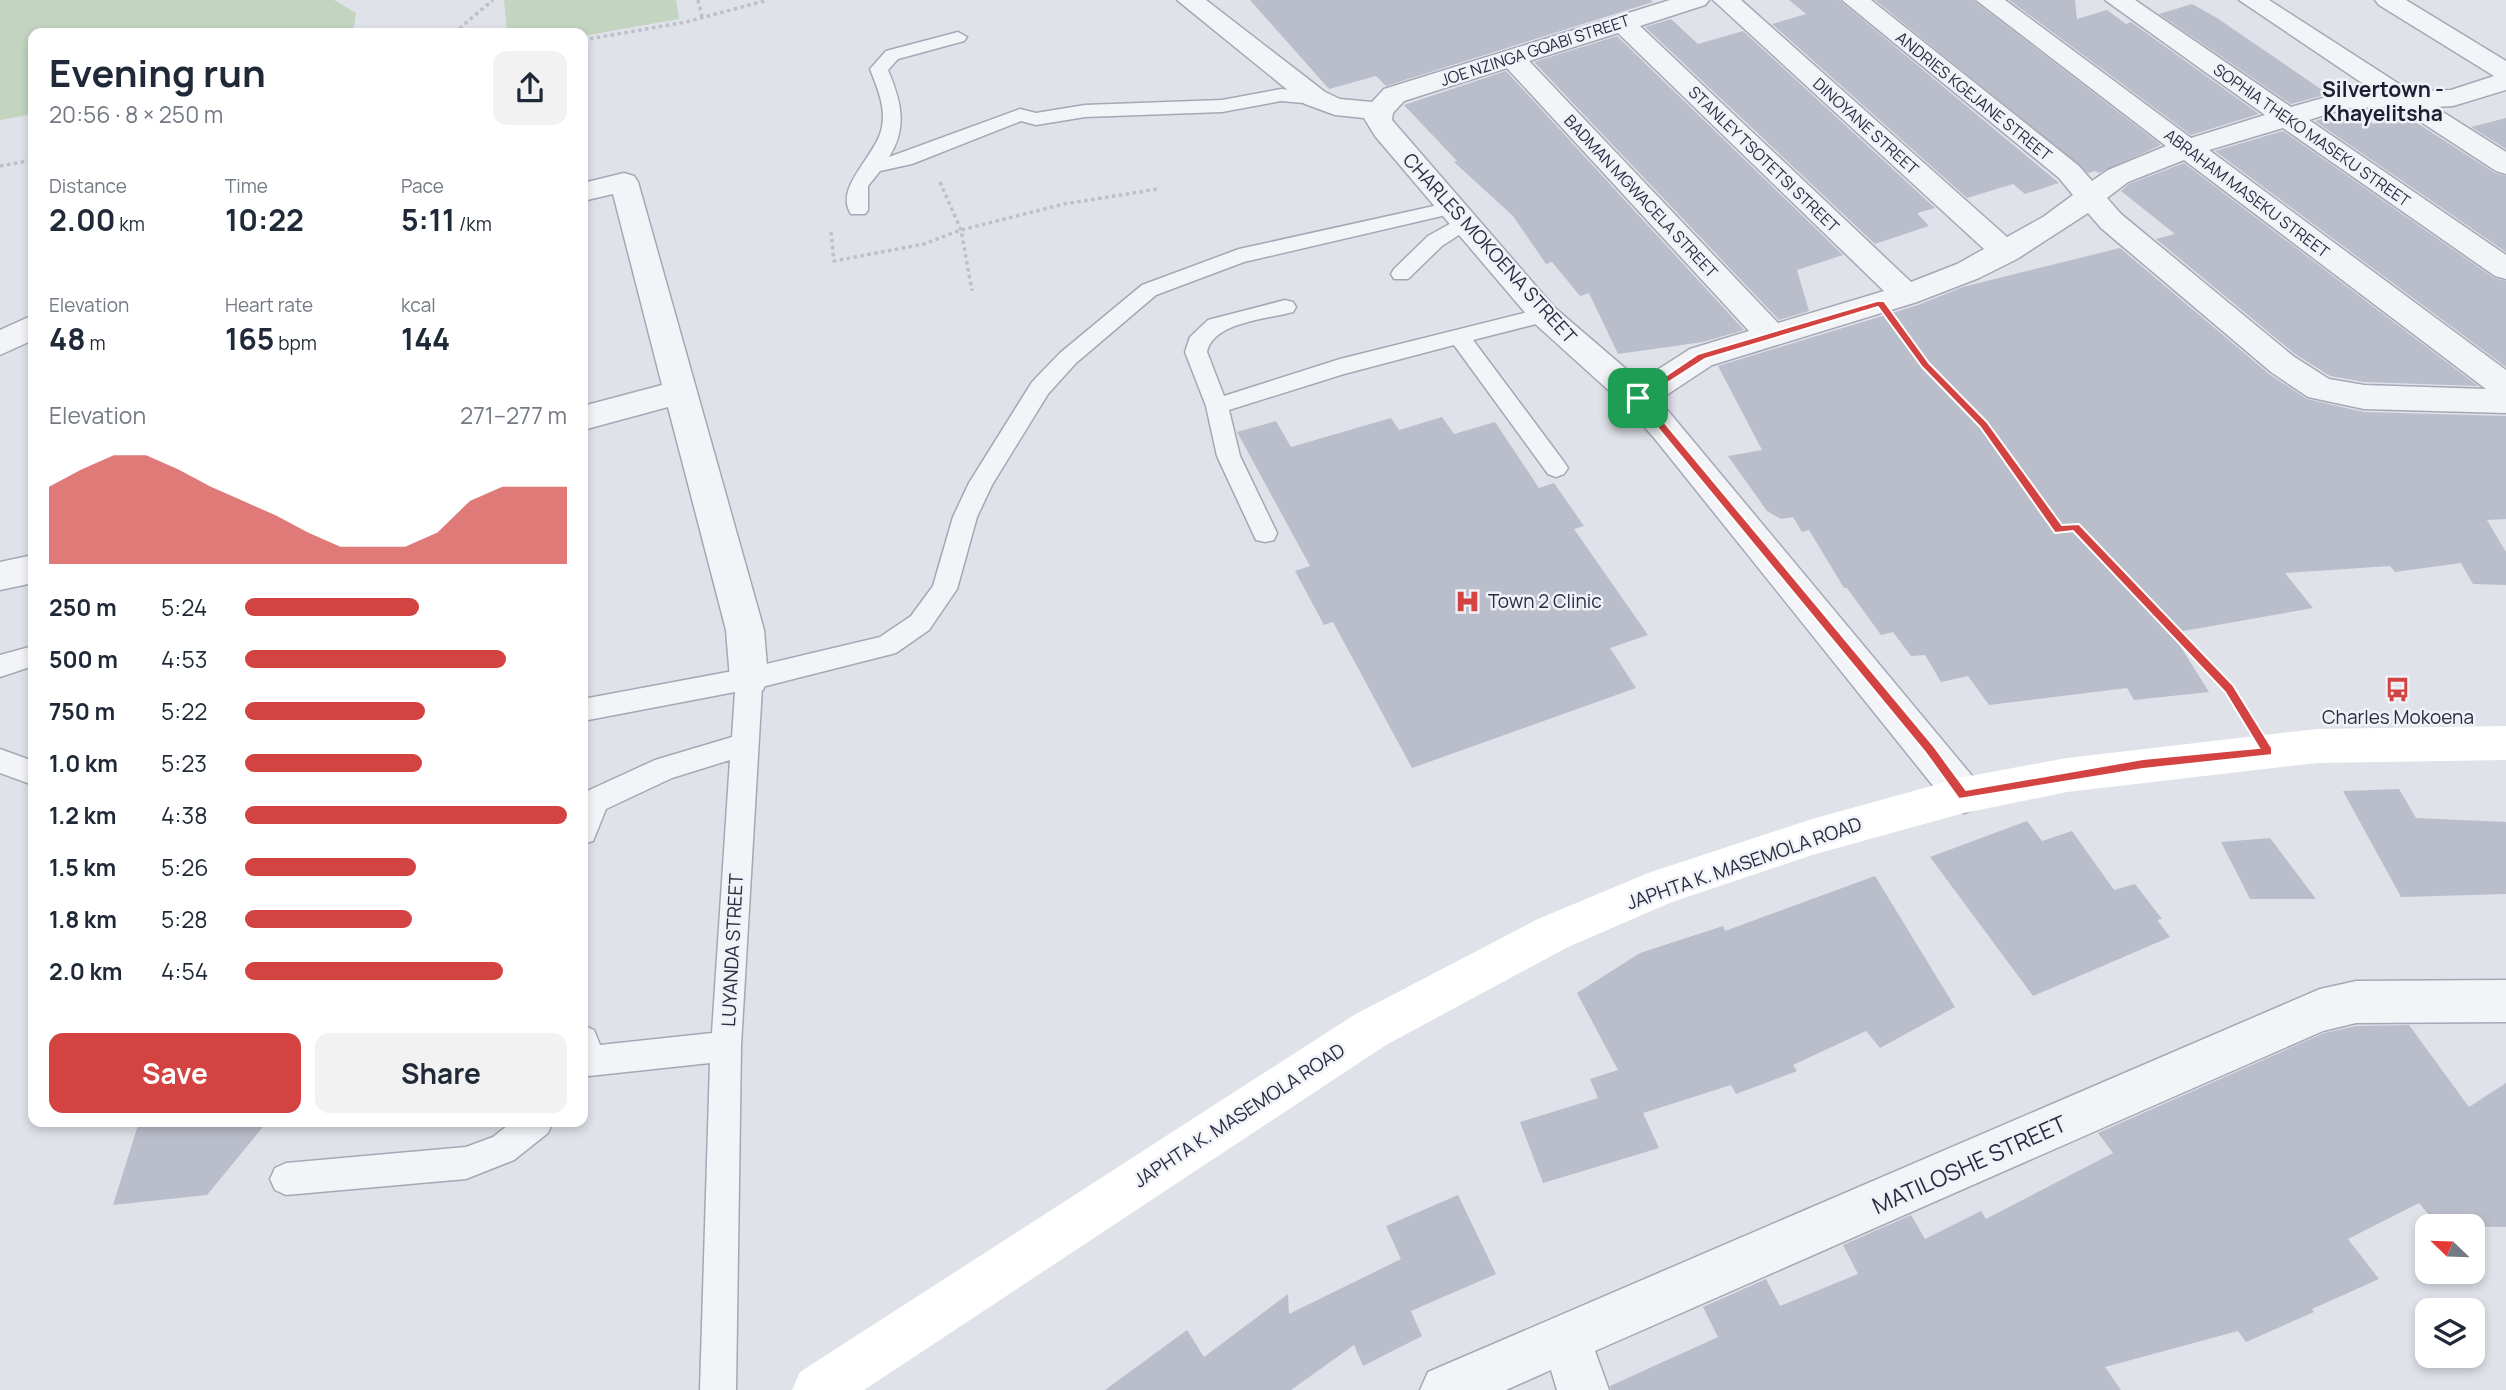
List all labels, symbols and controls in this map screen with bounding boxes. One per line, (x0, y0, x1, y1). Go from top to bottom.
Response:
street label: JOE NZINGA GQABI STREET (1438, 9, 1633, 91)
street label: ANDRIES KGEJANE STREET (1891, 26, 2057, 166)
text: Evening run (49, 46, 266, 98)
button: share (493, 51, 567, 125)
street label: SOPHIA THEKO MASEKU STREET (2209, 58, 2415, 212)
street label: DINOYANE STREET (1808, 73, 1924, 180)
district label: Silvertown - Khayelitsha (2322, 75, 2444, 127)
street label: STANLEY TSOTETSI STREET (1684, 81, 1845, 237)
text: 20:56 · 8 × 250 m (49, 98, 223, 130)
street label: BADMAN MGWACELA STREET (1559, 110, 1723, 283)
street label: ABRAHAM MASEKU STREET (2160, 124, 2334, 263)
street label: CHARLES MOKOENA STREET (1397, 147, 1583, 349)
text: Distance (49, 173, 127, 199)
text: Time (225, 173, 268, 199)
text: Pace (401, 173, 444, 199)
text: 2.00 (49, 199, 115, 240)
text: 10:22 (225, 199, 304, 240)
text: 5:11 (401, 199, 455, 240)
text: km (115, 211, 145, 237)
text: /km (455, 211, 492, 237)
text: Elevation (49, 292, 129, 318)
text: Heart rate (225, 292, 313, 318)
text: kcal (401, 292, 436, 318)
text: 48 (49, 318, 86, 359)
text: 165 (225, 318, 274, 359)
text: 144 (401, 318, 450, 359)
text: m (86, 330, 106, 356)
text: bpm (274, 330, 317, 356)
pin (1608, 368, 1668, 428)
icon: arrive (1619, 379, 1657, 417)
text: Elevation (49, 399, 146, 431)
text: 271–277 m (460, 399, 567, 431)
hospital icon: Town 2 Clinic (1454, 587, 1482, 615)
place label: Town 2 Clinic (1488, 588, 1602, 614)
text: 250 m (49, 591, 117, 623)
text: 5:24 (161, 591, 207, 623)
text: 500 m (49, 643, 118, 675)
text: 4:53 (161, 643, 207, 675)
bus stop icon: Charles Mokoena (2384, 675, 2412, 703)
text: 750 m (49, 695, 115, 727)
text: 5:22 (161, 695, 207, 727)
place label: Charles Mokoena (2322, 704, 2474, 730)
text: 1.0 km (49, 747, 118, 779)
text: 5:23 (161, 747, 207, 779)
text: 1.2 km (49, 799, 116, 831)
text: 4:38 (161, 799, 208, 831)
street label: JAPHTA K. MASEMOLA ROAD (1623, 810, 1865, 916)
text: 1.5 km (49, 851, 116, 883)
text: 5:26 (161, 851, 209, 883)
street label: LUYANDA STREET (715, 872, 749, 1027)
text: 1.8 km (49, 903, 117, 935)
text: 5:28 (161, 903, 208, 935)
text: 2.0 km (49, 955, 122, 987)
text: 4:54 (161, 955, 208, 987)
button: Save (49, 1033, 301, 1113)
button: Share (315, 1033, 567, 1113)
street label: JAPHTA K. MASEMOLA ROAD (1128, 1037, 1350, 1193)
street label: MATILOSHE STREET (1867, 1107, 2071, 1221)
north arrow (2415, 1214, 2485, 1284)
map controls (2415, 1214, 2485, 1368)
button: layers (2415, 1298, 2485, 1368)

